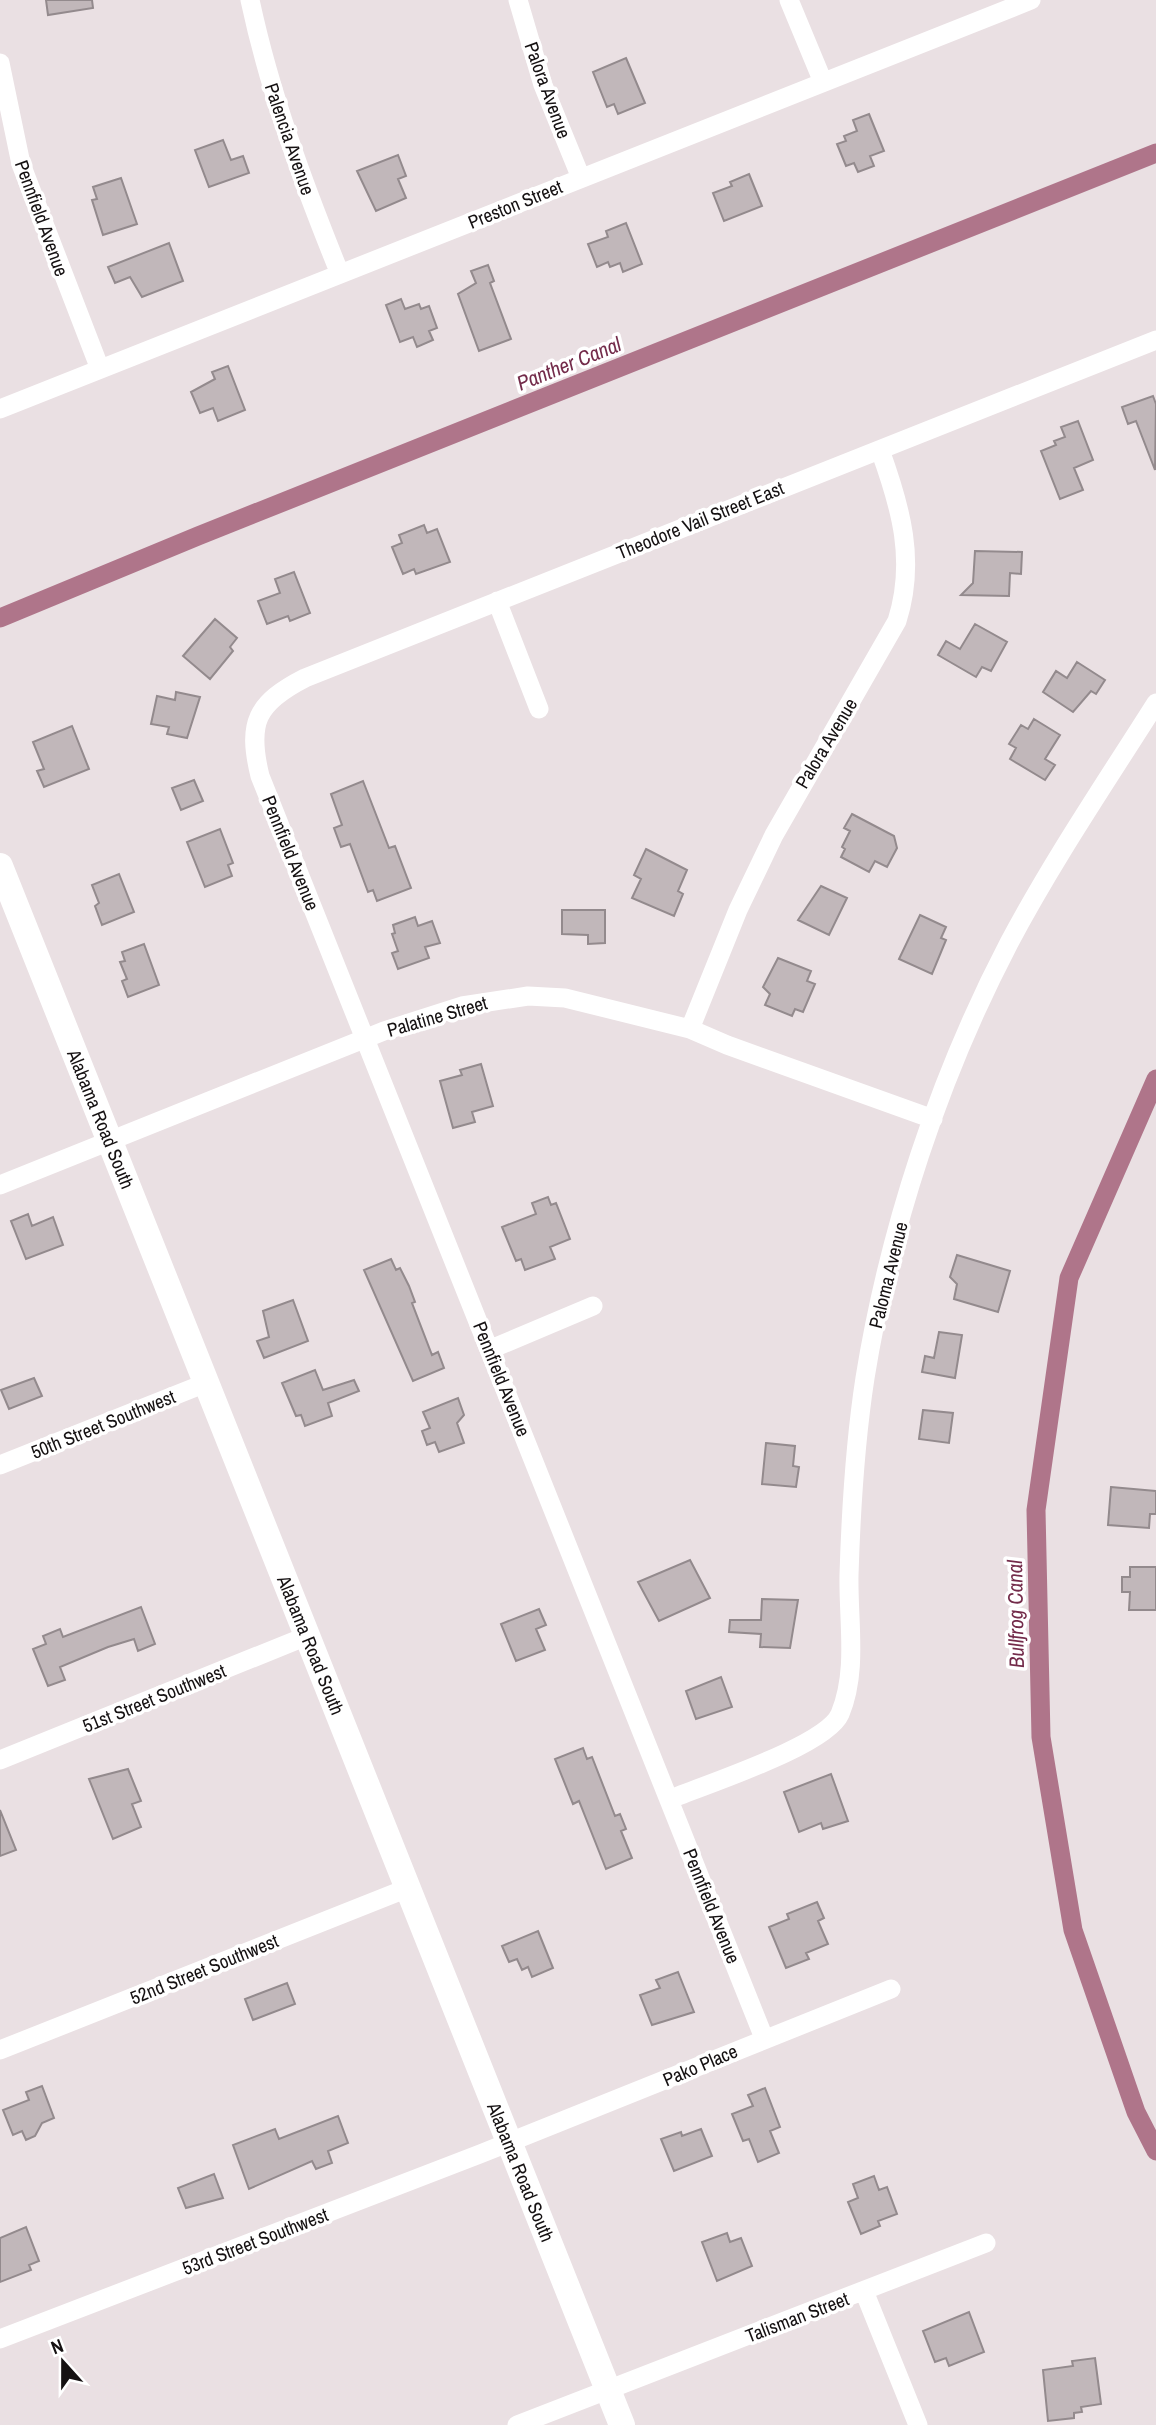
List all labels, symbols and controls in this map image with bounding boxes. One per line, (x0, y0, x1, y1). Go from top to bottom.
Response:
street label: Palora Avenue (518, 38, 578, 142)
street label: Palencia Avenue (259, 80, 321, 198)
street label: Pennfield Avenue (9, 156, 75, 280)
street label: Preston Street (464, 173, 567, 235)
water label: Panther Canal (512, 329, 626, 398)
street label: Theodore Vail Street East (613, 474, 788, 565)
street label: Palora Avenue (789, 693, 863, 793)
street label: Pennfield Avenue (256, 792, 326, 914)
street label: Palatine Street (384, 989, 491, 1043)
street label: Alabama Road South (61, 1045, 141, 1193)
street label: Paloma Avenue (862, 1219, 914, 1331)
street label: Pennfield Avenue (467, 1318, 537, 1440)
street label: 50th Street Southwest (27, 1383, 180, 1465)
water label: Bullfrog Canal (1000, 1559, 1031, 1668)
street label: Alabama Road South (271, 1571, 351, 1719)
street label: 51st Street Southwest (78, 1657, 230, 1739)
street label: Pennfield Avenue (677, 1845, 747, 1967)
street label: 52nd Street Southwest (126, 1927, 283, 2011)
street label: Pako Place (659, 2038, 741, 2092)
street label: Alabama Road South (481, 2098, 561, 2246)
street label: 53rd Street Southwest (178, 2201, 332, 2281)
street label: Talisman Street (742, 2285, 853, 2349)
north arrow (28, 2327, 98, 2397)
text: N (47, 2332, 67, 2360)

